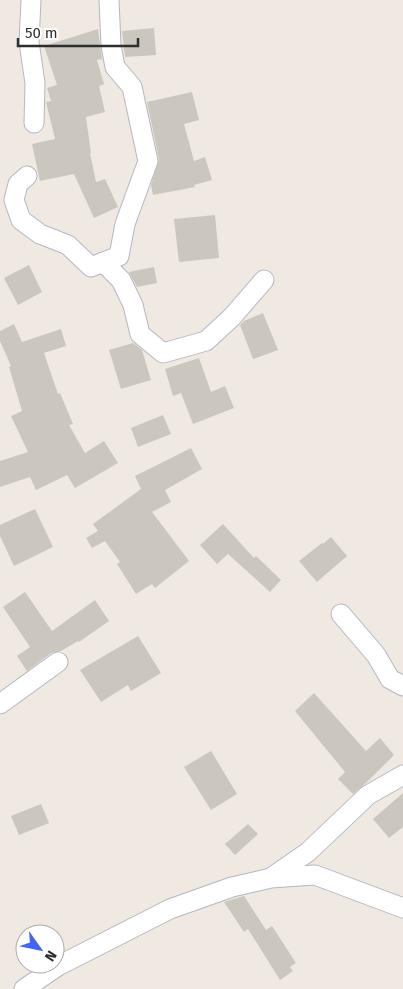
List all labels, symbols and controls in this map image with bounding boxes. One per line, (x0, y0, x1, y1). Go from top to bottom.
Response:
scale bar (18, 15, 138, 47)
text: 50 m (25, 24, 58, 42)
north arrow (15, 924, 65, 974)
text: N (41, 947, 60, 964)

